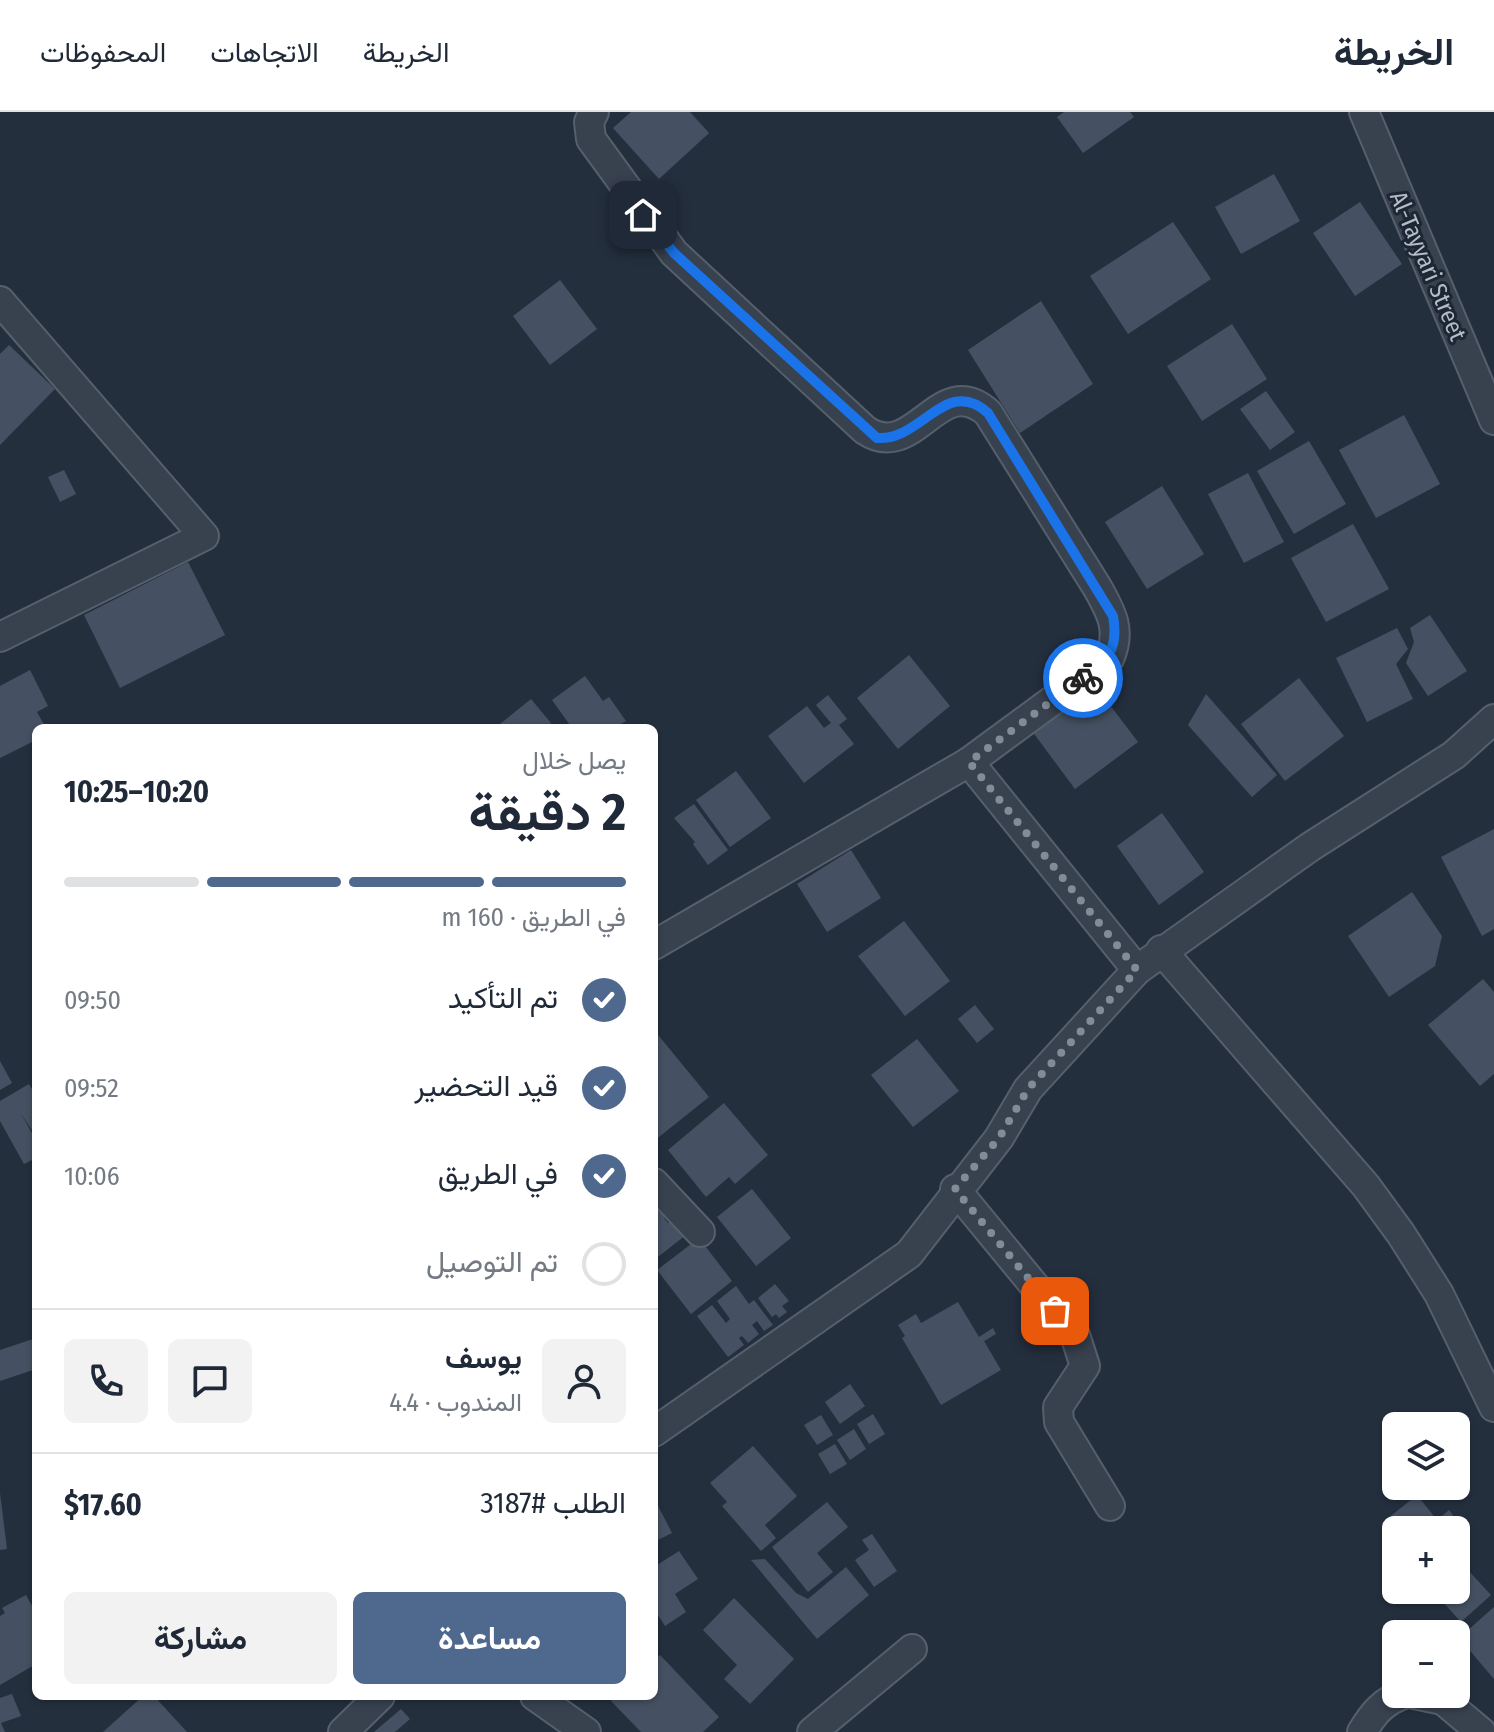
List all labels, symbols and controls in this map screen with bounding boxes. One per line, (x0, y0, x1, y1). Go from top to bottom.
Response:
text: الخريطة (1334, 29, 1454, 75)
text: المحفوظات (40, 36, 166, 69)
text: الاتجاهات (210, 36, 319, 69)
text: الخريطة (363, 36, 449, 69)
pin (609, 181, 677, 249)
street label: Al-Tayyari Street (1384, 187, 1472, 345)
icon: home (621, 193, 665, 237)
courier (1043, 638, 1123, 718)
icon: bike (1061, 656, 1105, 700)
text: يصل خلال (522, 745, 626, 776)
text: 10:20–10:25 (64, 774, 209, 810)
text: 2 دقيقة (468, 781, 626, 844)
text: في الطريق · 160 m (441, 902, 626, 933)
icon: check (582, 978, 626, 1022)
text: تم التأكيد (448, 980, 558, 1016)
text: 09:50 (64, 985, 121, 1016)
icon: check (582, 1066, 626, 1110)
text: قيد التحضير (414, 1068, 558, 1104)
text: 09:52 (64, 1073, 119, 1104)
icon: check (582, 1154, 626, 1198)
text: في الطريق (438, 1156, 558, 1192)
text: 10:06 (64, 1161, 120, 1192)
text: تم التوصيل (426, 1244, 558, 1280)
pin (1021, 1277, 1089, 1345)
icon: bag (1033, 1289, 1077, 1333)
button: phone (64, 1339, 148, 1423)
button: chat (168, 1339, 252, 1423)
button: person (542, 1339, 626, 1423)
text: يوسف (445, 1340, 522, 1376)
text: المندوب · 4.4 (389, 1387, 522, 1418)
map controls (1382, 1412, 1470, 1708)
button: layers (1382, 1412, 1470, 1500)
text: الطلب #3187 (480, 1485, 626, 1521)
text: $17.60 (64, 1487, 142, 1523)
button: + (1382, 1516, 1470, 1604)
button: مشاركة (64, 1592, 337, 1684)
button: مساعدة (353, 1592, 626, 1684)
button: − (1382, 1620, 1470, 1708)

